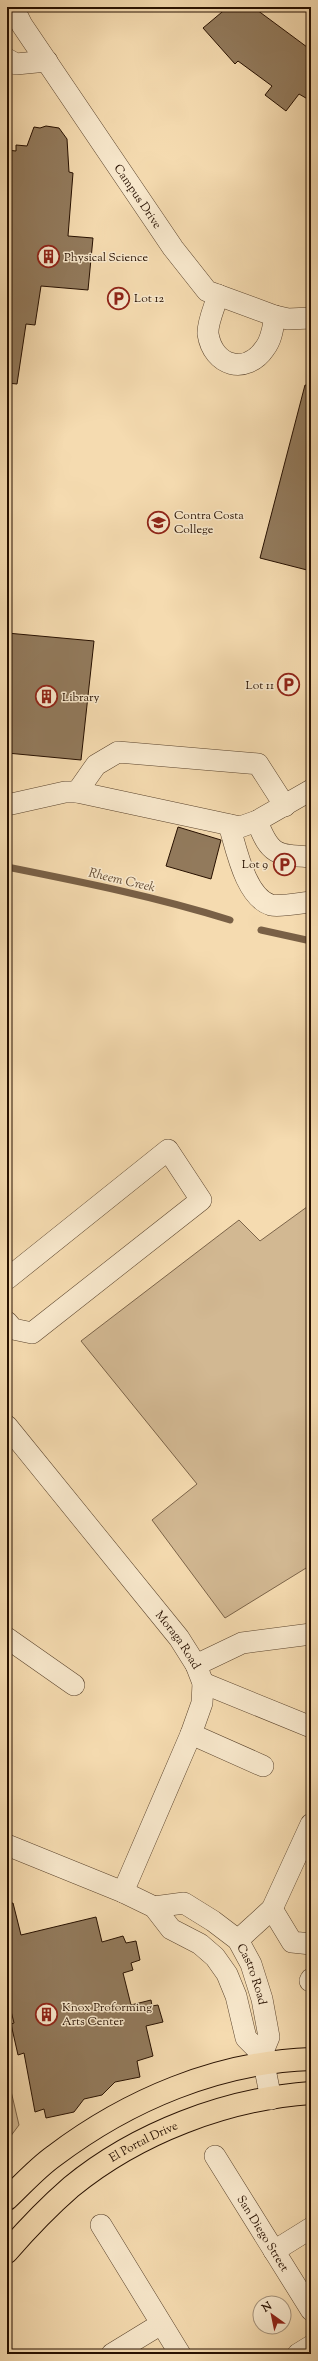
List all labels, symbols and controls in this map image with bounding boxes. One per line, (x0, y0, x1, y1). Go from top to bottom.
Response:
street label: Campus Drive (109, 161, 166, 233)
building icon: Physical Science (36, 244, 62, 270)
place label: Physical Science (64, 249, 149, 267)
parking icon: Lot 12 (106, 285, 132, 311)
place label: Lot 12 (134, 290, 164, 308)
place label: Contra Costa College (174, 507, 244, 539)
school or university icon: Contra Costa College (146, 509, 172, 535)
parking icon: Lot 11 (276, 672, 302, 698)
place label: Lot 11 (245, 677, 274, 695)
building icon: Library (34, 684, 60, 710)
place label: Library (62, 689, 99, 707)
parking icon: Lot 9 (271, 851, 297, 877)
place label: Lot 9 (242, 856, 268, 874)
water label: Rheem Creek (87, 865, 157, 897)
street label: Moraga Road (150, 1607, 205, 1673)
street label: Castro Road (232, 1941, 271, 2006)
place label: Knox Proforming Arts Center (62, 1999, 152, 2031)
building icon: Knox Proforming Arts Center (34, 2001, 60, 2027)
street label: El Portal Drive (106, 2117, 181, 2167)
street label: San Diego Street (232, 2192, 293, 2275)
north arrow (252, 2295, 292, 2335)
text: N (258, 2298, 275, 2317)

